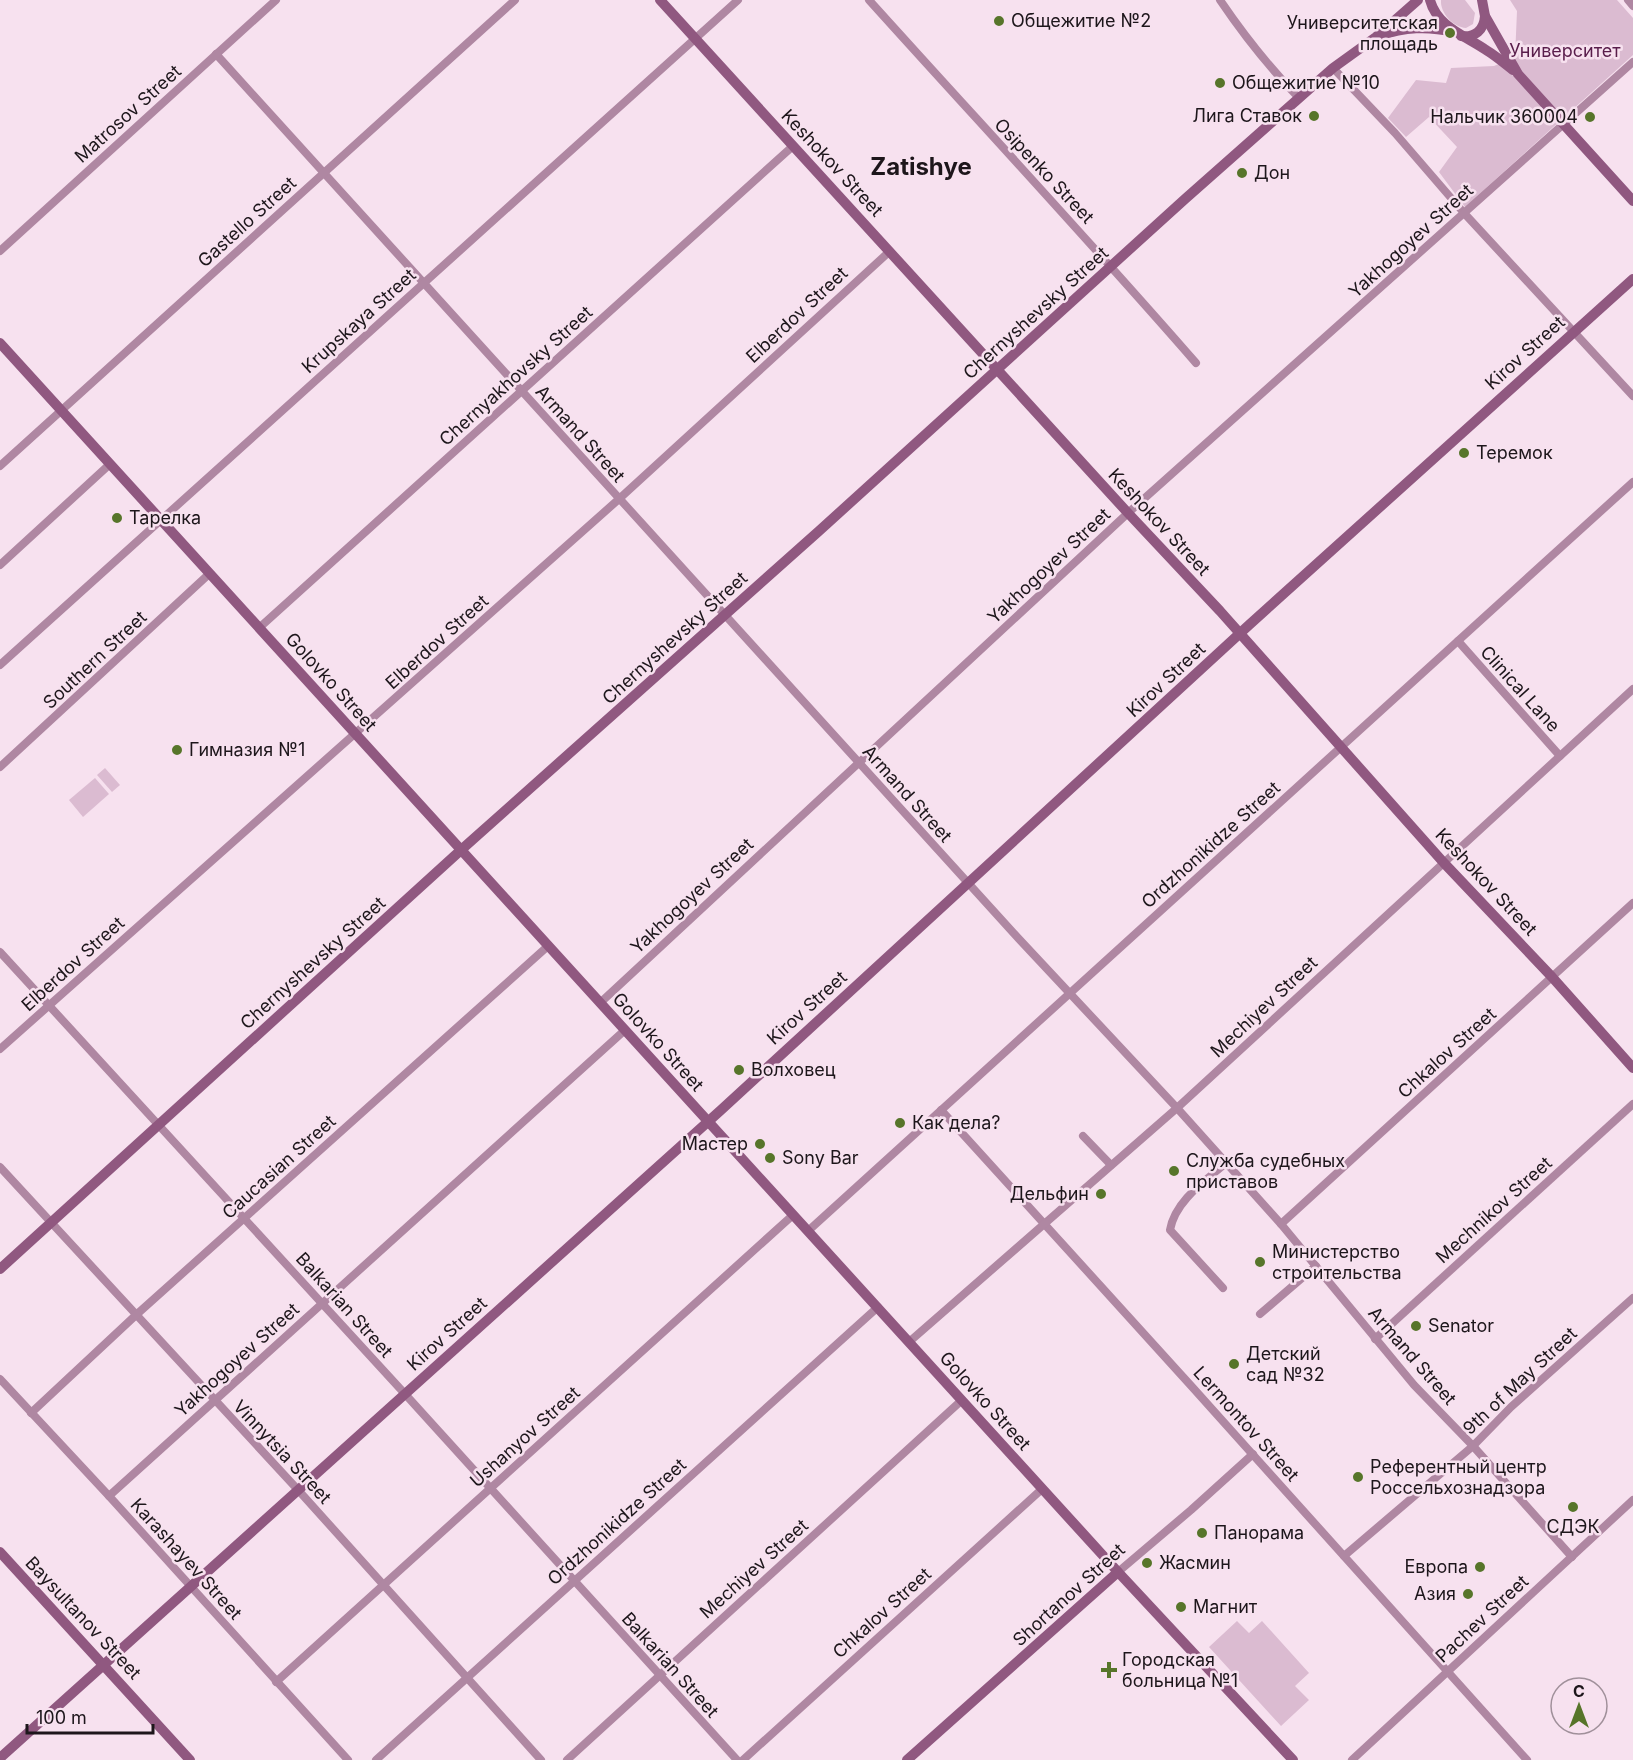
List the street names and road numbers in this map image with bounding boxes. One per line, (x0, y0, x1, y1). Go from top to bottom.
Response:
street label: Matrosov Street (70, 60, 185, 167)
street label: Keshokov Street (777, 105, 887, 221)
street label: Osipenko Street (990, 114, 1098, 228)
street label: Gastello Street (193, 172, 300, 271)
street label: Yakhogoyev Street (1344, 179, 1477, 302)
street label: Chernyshevsky Street (959, 242, 1112, 383)
street label: Elberdov Street (742, 262, 852, 367)
street label: Krupskaya Street (297, 264, 420, 377)
street label: Chernyakhovsky Street (435, 301, 596, 450)
street label: Kirov Street (1481, 311, 1569, 394)
street label: Armand Street (531, 381, 629, 486)
street label: Keshokov Street (1104, 464, 1214, 580)
street label: Yakhogoyev Street (983, 503, 1114, 628)
street label: Chernyshevsky Street (598, 567, 751, 708)
street label: Elberdov Street (381, 590, 492, 693)
street label: Southern Street (39, 606, 151, 713)
street label: Golovko Street (282, 628, 381, 735)
street label: Kirov Street (1122, 638, 1209, 721)
street label: Clinical Lane (1476, 641, 1564, 736)
street label: Armand Street (858, 741, 956, 846)
street label: Ordzhonikidze Street (1137, 777, 1284, 912)
street label: Keshokov Street (1431, 824, 1541, 940)
street label: Yakhogoyev Street (626, 833, 757, 958)
street label: Chernyshevsky Street (236, 892, 389, 1033)
street label: Elberdov Street (17, 912, 128, 1015)
street label: Mechiyev Street (1206, 952, 1321, 1061)
street label: Kirov Street (763, 966, 851, 1049)
street label: Golovko Street (609, 988, 708, 1095)
street label: Chkalov Street (1393, 1003, 1500, 1102)
street label: Caucasian Street (218, 1110, 340, 1223)
street label: Mechnikov Street (1431, 1152, 1556, 1267)
street label: Balkarian Street (292, 1248, 397, 1362)
street label: Kirov Street (403, 1292, 491, 1375)
street label: Yakhogoyev Street (170, 1298, 303, 1421)
street label: Armand Street (1364, 1302, 1461, 1409)
street label: 9th of May Street (1459, 1323, 1581, 1439)
street label: Golovko Street (936, 1347, 1035, 1454)
street label: Lermontov Street (1189, 1362, 1303, 1485)
street label: Ushanyov Street (466, 1382, 584, 1491)
street label: Vinnytsia Street (229, 1396, 336, 1508)
street label: Ordzhonikidze Street (543, 1454, 690, 1589)
street label: Karashaуev Street (127, 1494, 246, 1624)
street label: Mechiyev Street (695, 1515, 812, 1623)
street label: Shortanov Street (1008, 1539, 1129, 1650)
street label: Baysultanov Street (21, 1552, 146, 1683)
street label: Chkalov Street (828, 1563, 935, 1662)
street label: Pachev Street (1431, 1570, 1532, 1667)
street label: Balkarian Street (618, 1608, 723, 1722)

